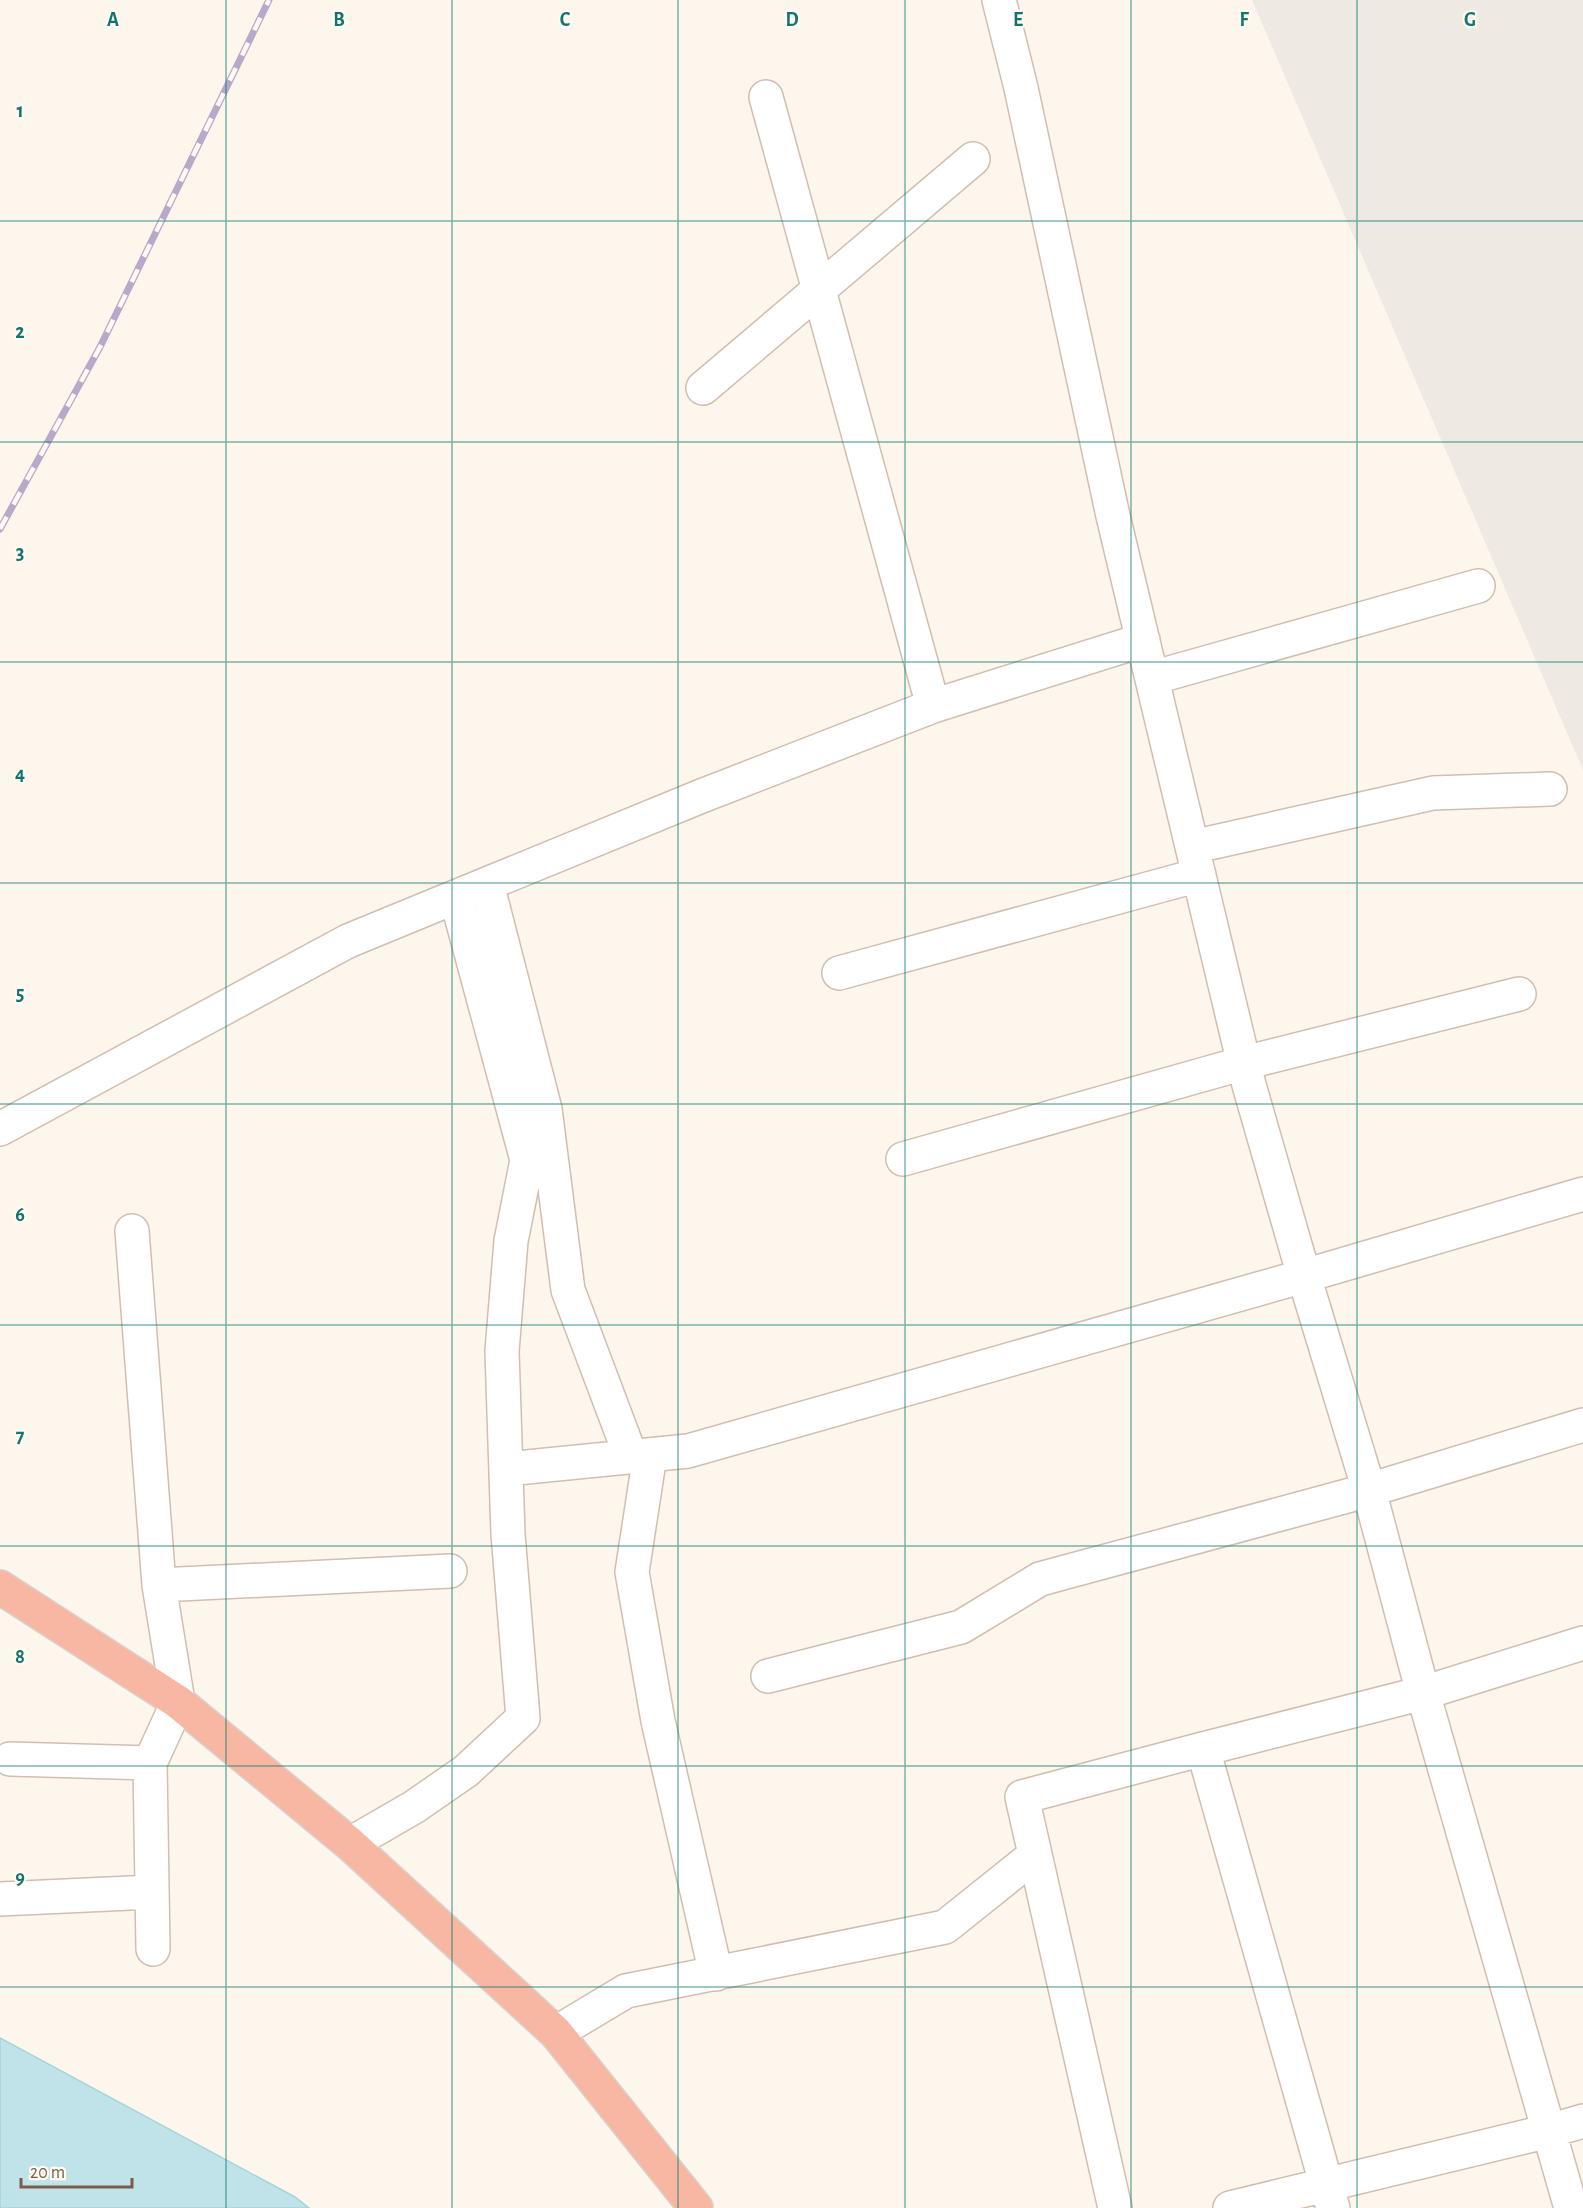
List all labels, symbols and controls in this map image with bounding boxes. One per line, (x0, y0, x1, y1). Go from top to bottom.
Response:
text: A (107, 10, 119, 30)
text: B (333, 10, 345, 30)
text: C (560, 10, 571, 30)
text: D (785, 10, 799, 30)
text: E (1013, 10, 1023, 30)
text: F (1239, 10, 1249, 30)
text: G (1464, 10, 1476, 30)
text: 1 (16, 101, 24, 121)
text: 2 (15, 322, 25, 342)
text: 3 (16, 543, 24, 563)
text: 4 (15, 764, 25, 784)
text: 5 (16, 984, 24, 1004)
text: 6 (15, 1205, 25, 1225)
text: 7 (16, 1426, 25, 1446)
text: 8 (15, 1647, 25, 1667)
text: 9 (15, 1868, 25, 1888)
scale bar (21, 2151, 132, 2189)
text: 20 m (30, 2164, 65, 2182)

